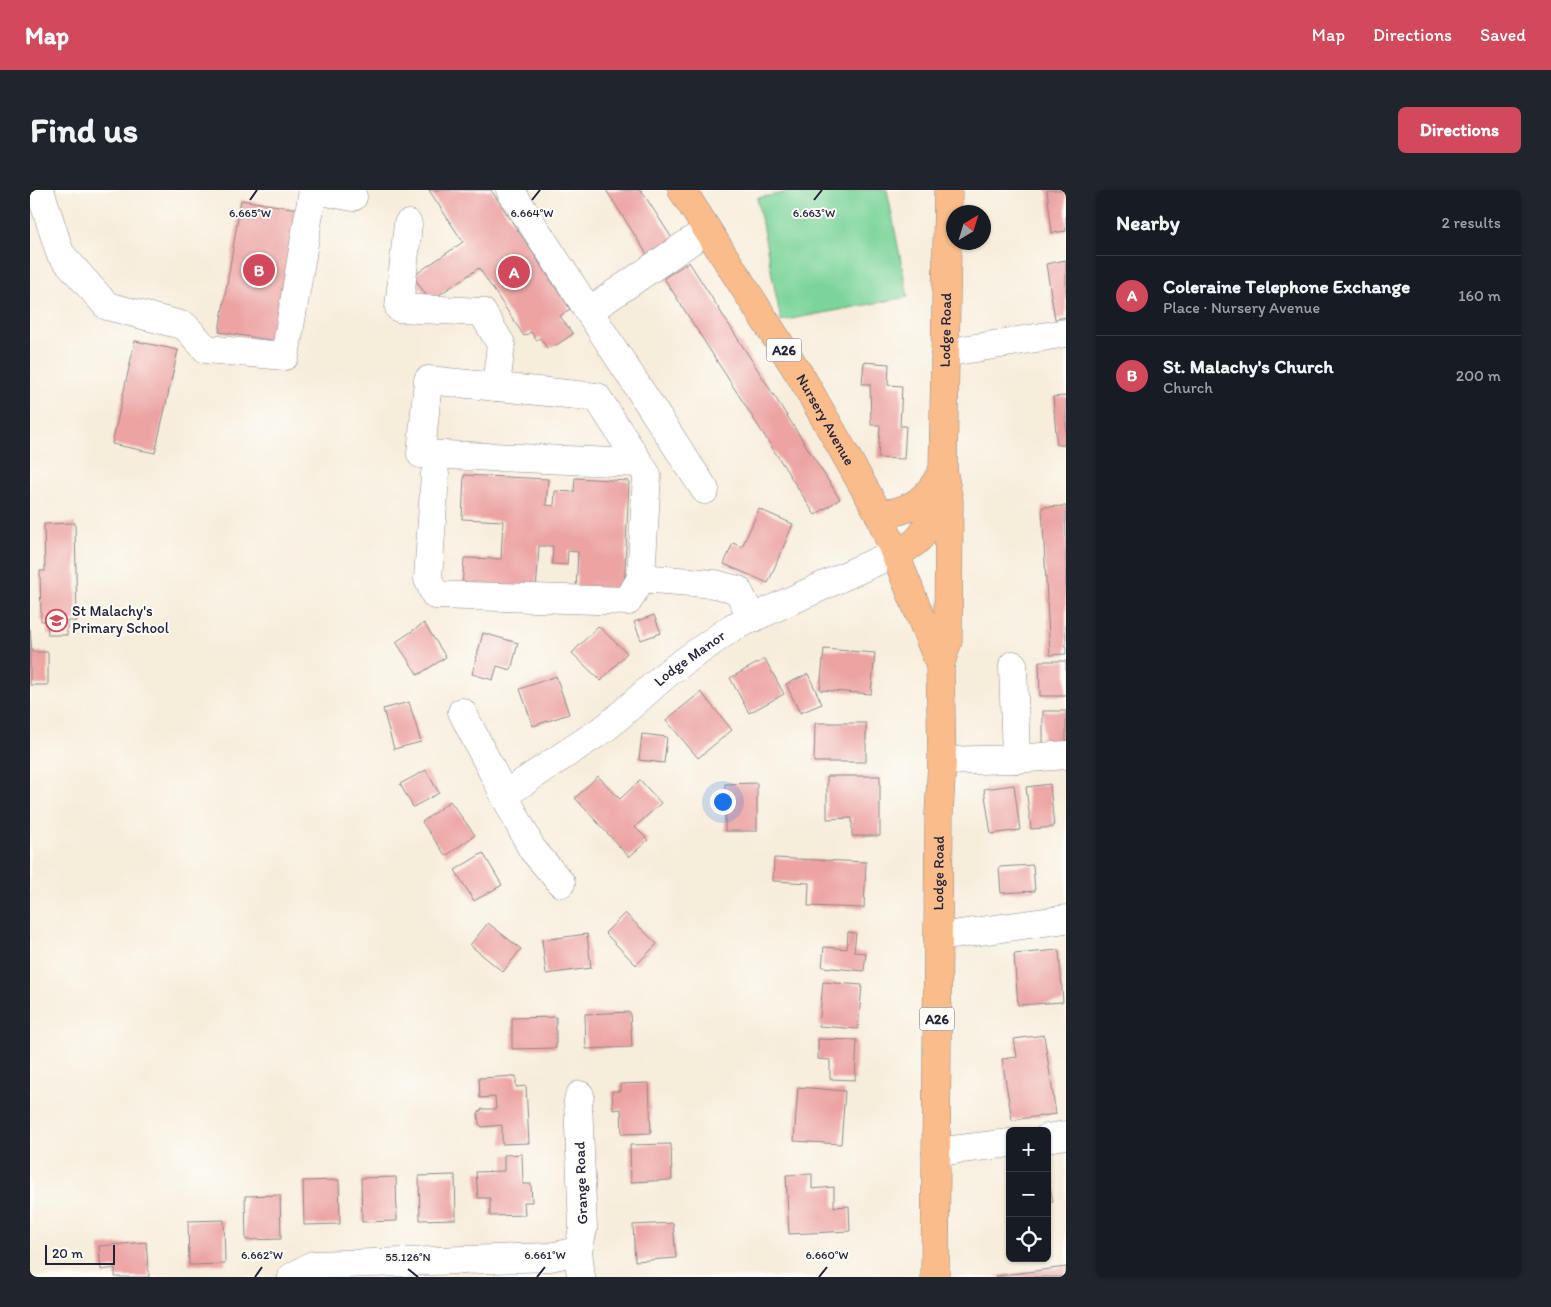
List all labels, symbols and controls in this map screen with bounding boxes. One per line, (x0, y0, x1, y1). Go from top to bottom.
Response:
text: Map (25, 21, 69, 50)
text: Map (1312, 24, 1345, 46)
text: Directions (1373, 24, 1452, 46)
text: Saved (1480, 24, 1526, 46)
button: Directions (1398, 107, 1521, 153)
text: Find us (30, 109, 138, 151)
north arrow (946, 205, 991, 250)
text: 6.665°W (229, 206, 271, 220)
text: 6.664°W (510, 206, 554, 220)
text: 6.663°W (793, 206, 835, 220)
text: Nearby (1116, 210, 1180, 235)
text: 2 results (1441, 213, 1501, 232)
pin: B (243, 251, 275, 289)
pin: A (498, 253, 530, 291)
text: Coleraine Telephone Exchange (1163, 275, 1410, 298)
text: A (1127, 286, 1137, 305)
text: 160 m (1458, 286, 1501, 305)
street label: Lodge Road (936, 293, 955, 367)
text: Place · Nursery Avenue (1163, 298, 1320, 317)
road number: A26 (766, 338, 802, 362)
text: St. Malachy's Church (1163, 355, 1333, 378)
text: B (1127, 366, 1137, 385)
text: 200 m (1456, 366, 1501, 385)
street label: Nursery Avenue (792, 371, 859, 469)
text: Church (1163, 378, 1213, 397)
place label: St Malachy's Primary School (72, 602, 170, 637)
school or university icon: St Malachy's Primary School (44, 608, 68, 632)
street label: Lodge Manor (650, 626, 729, 690)
your location (710, 789, 736, 815)
street label: Lodge Road (929, 836, 948, 910)
road number: A26 (920, 1008, 954, 1031)
map controls (1006, 1127, 1051, 1262)
button: + (1006, 1127, 1051, 1172)
street label: Grange Road (571, 1140, 591, 1225)
button: − (1006, 1172, 1051, 1217)
button: locate (1006, 1217, 1051, 1262)
scale bar (45, 1242, 115, 1265)
text: 20 m (52, 1245, 83, 1262)
text: 6.662°W (241, 1248, 283, 1262)
text: 6.661°W (524, 1248, 566, 1262)
text: 6.660°W (805, 1248, 849, 1262)
text: 55.126°N (385, 1250, 431, 1264)

